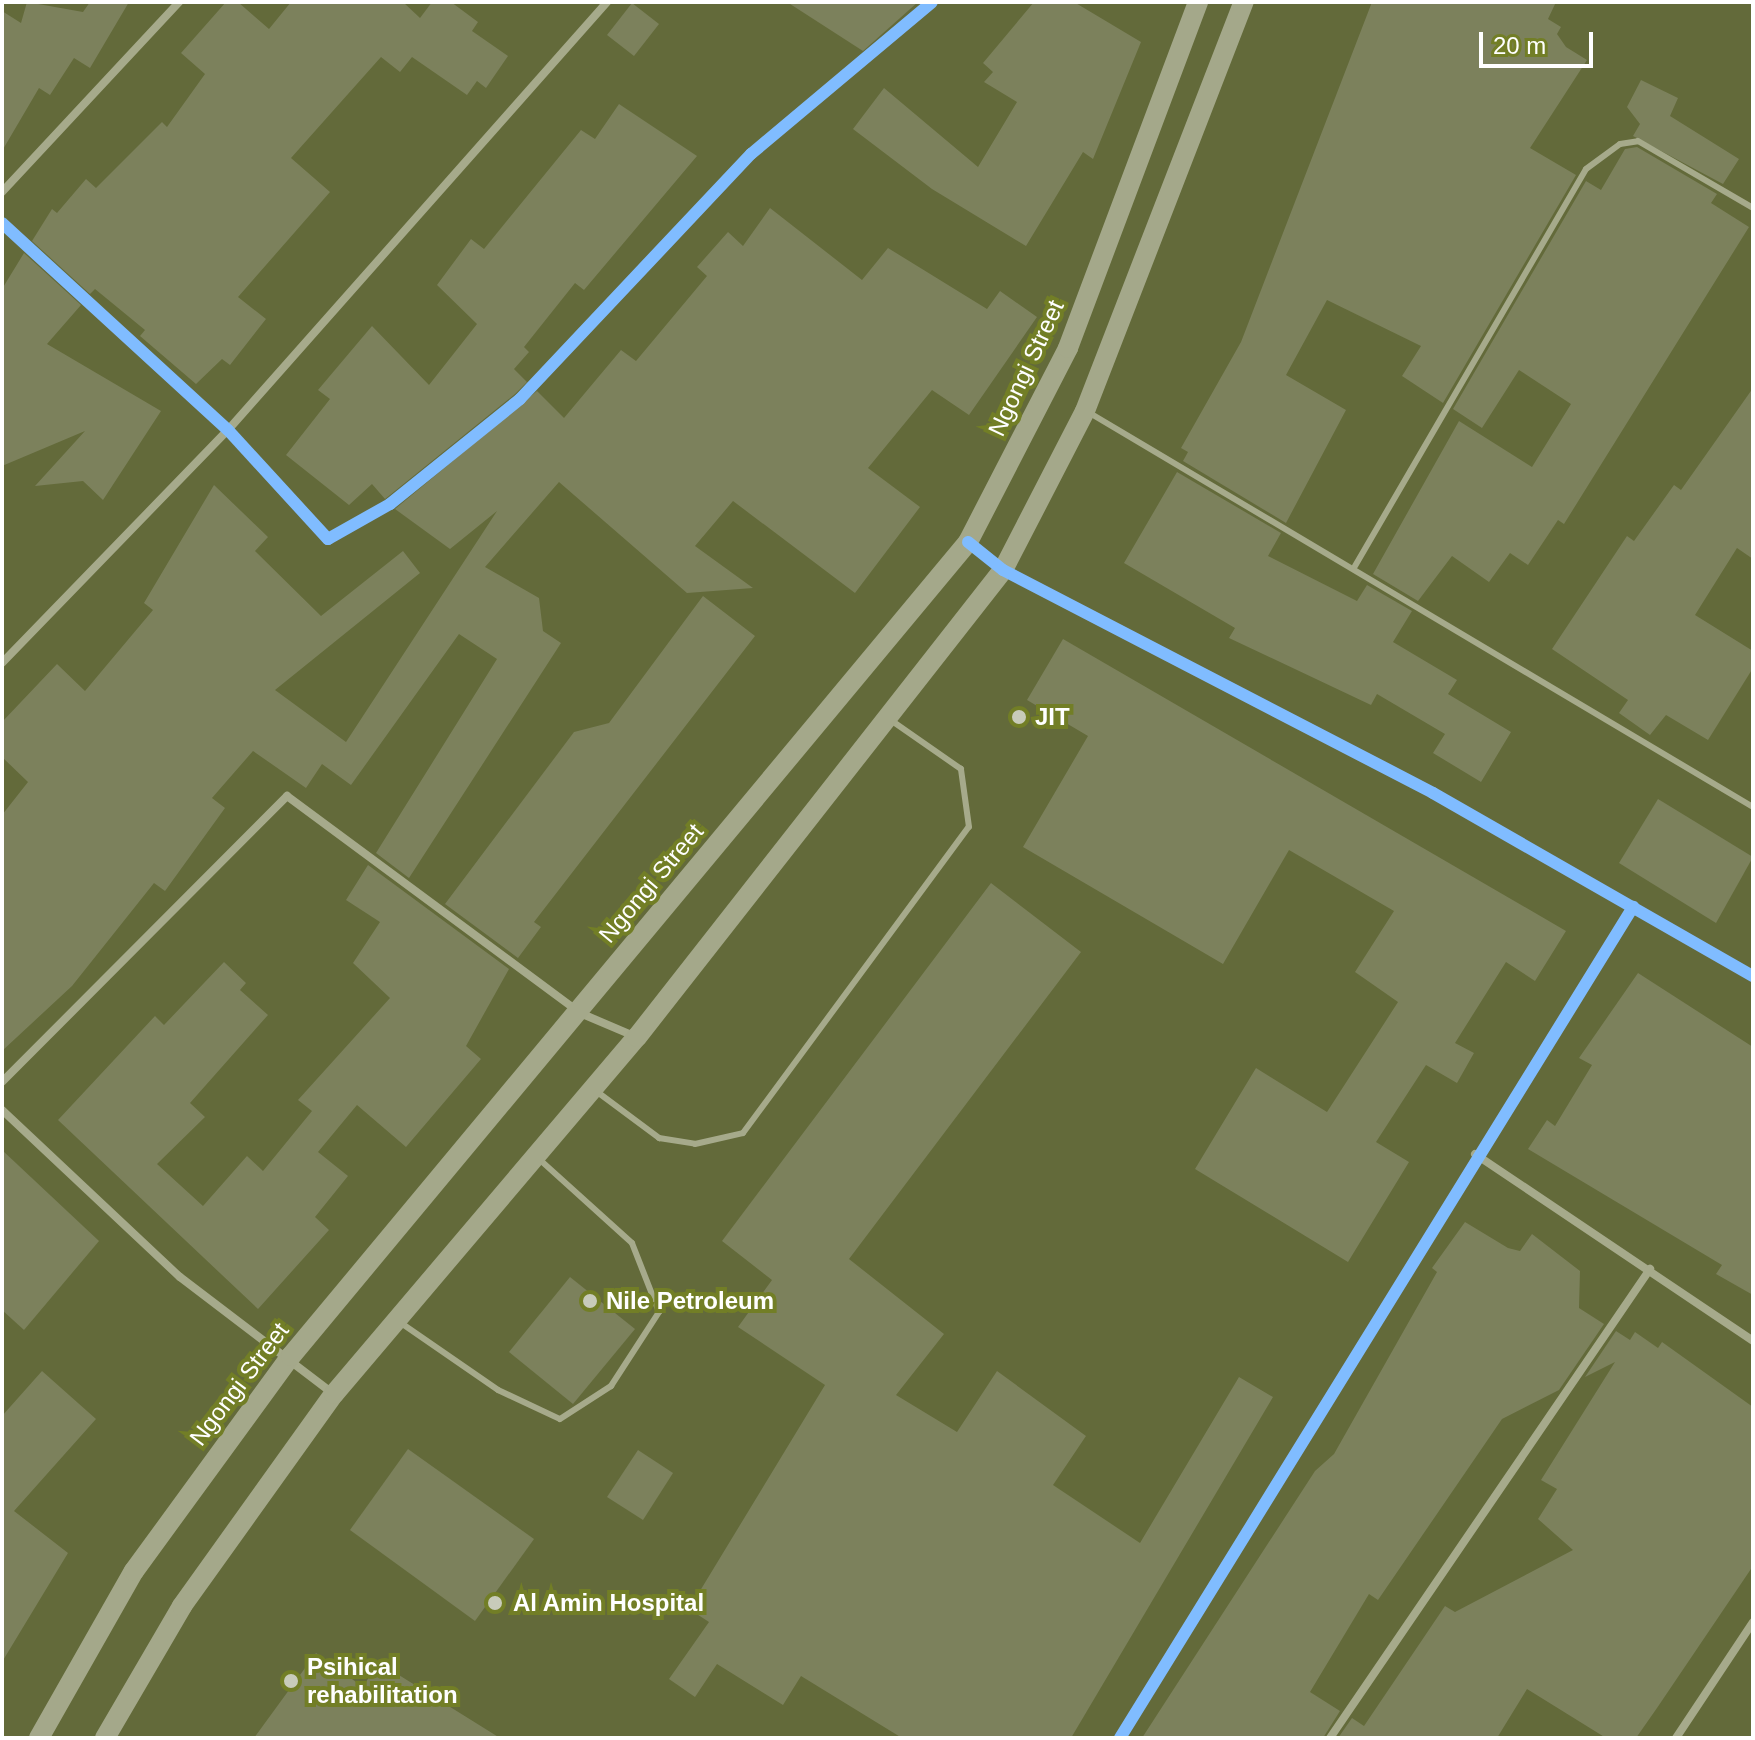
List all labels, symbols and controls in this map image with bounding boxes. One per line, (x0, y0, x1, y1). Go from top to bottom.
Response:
scale bar (1483, 16, 1597, 66)
text: 20 m (1493, 32, 1546, 59)
street label: Ngongi Street (982, 295, 1070, 441)
place label: JIT (1035, 703, 1070, 731)
marker: JIT (1010, 708, 1028, 726)
street label: Ngongi Street (593, 818, 709, 948)
place label: Nile Petroleum (606, 1287, 774, 1315)
marker: Nile Petroleum (581, 1292, 599, 1310)
street label: Ngongi Street (183, 1317, 295, 1451)
place label: Al Amin Hospital (513, 1589, 705, 1617)
marker: Al Amin Hospital (484, 1592, 506, 1614)
place label: Psihical rehabilitation (307, 1653, 458, 1709)
marker: Psihical rehabilitation (282, 1672, 300, 1690)

